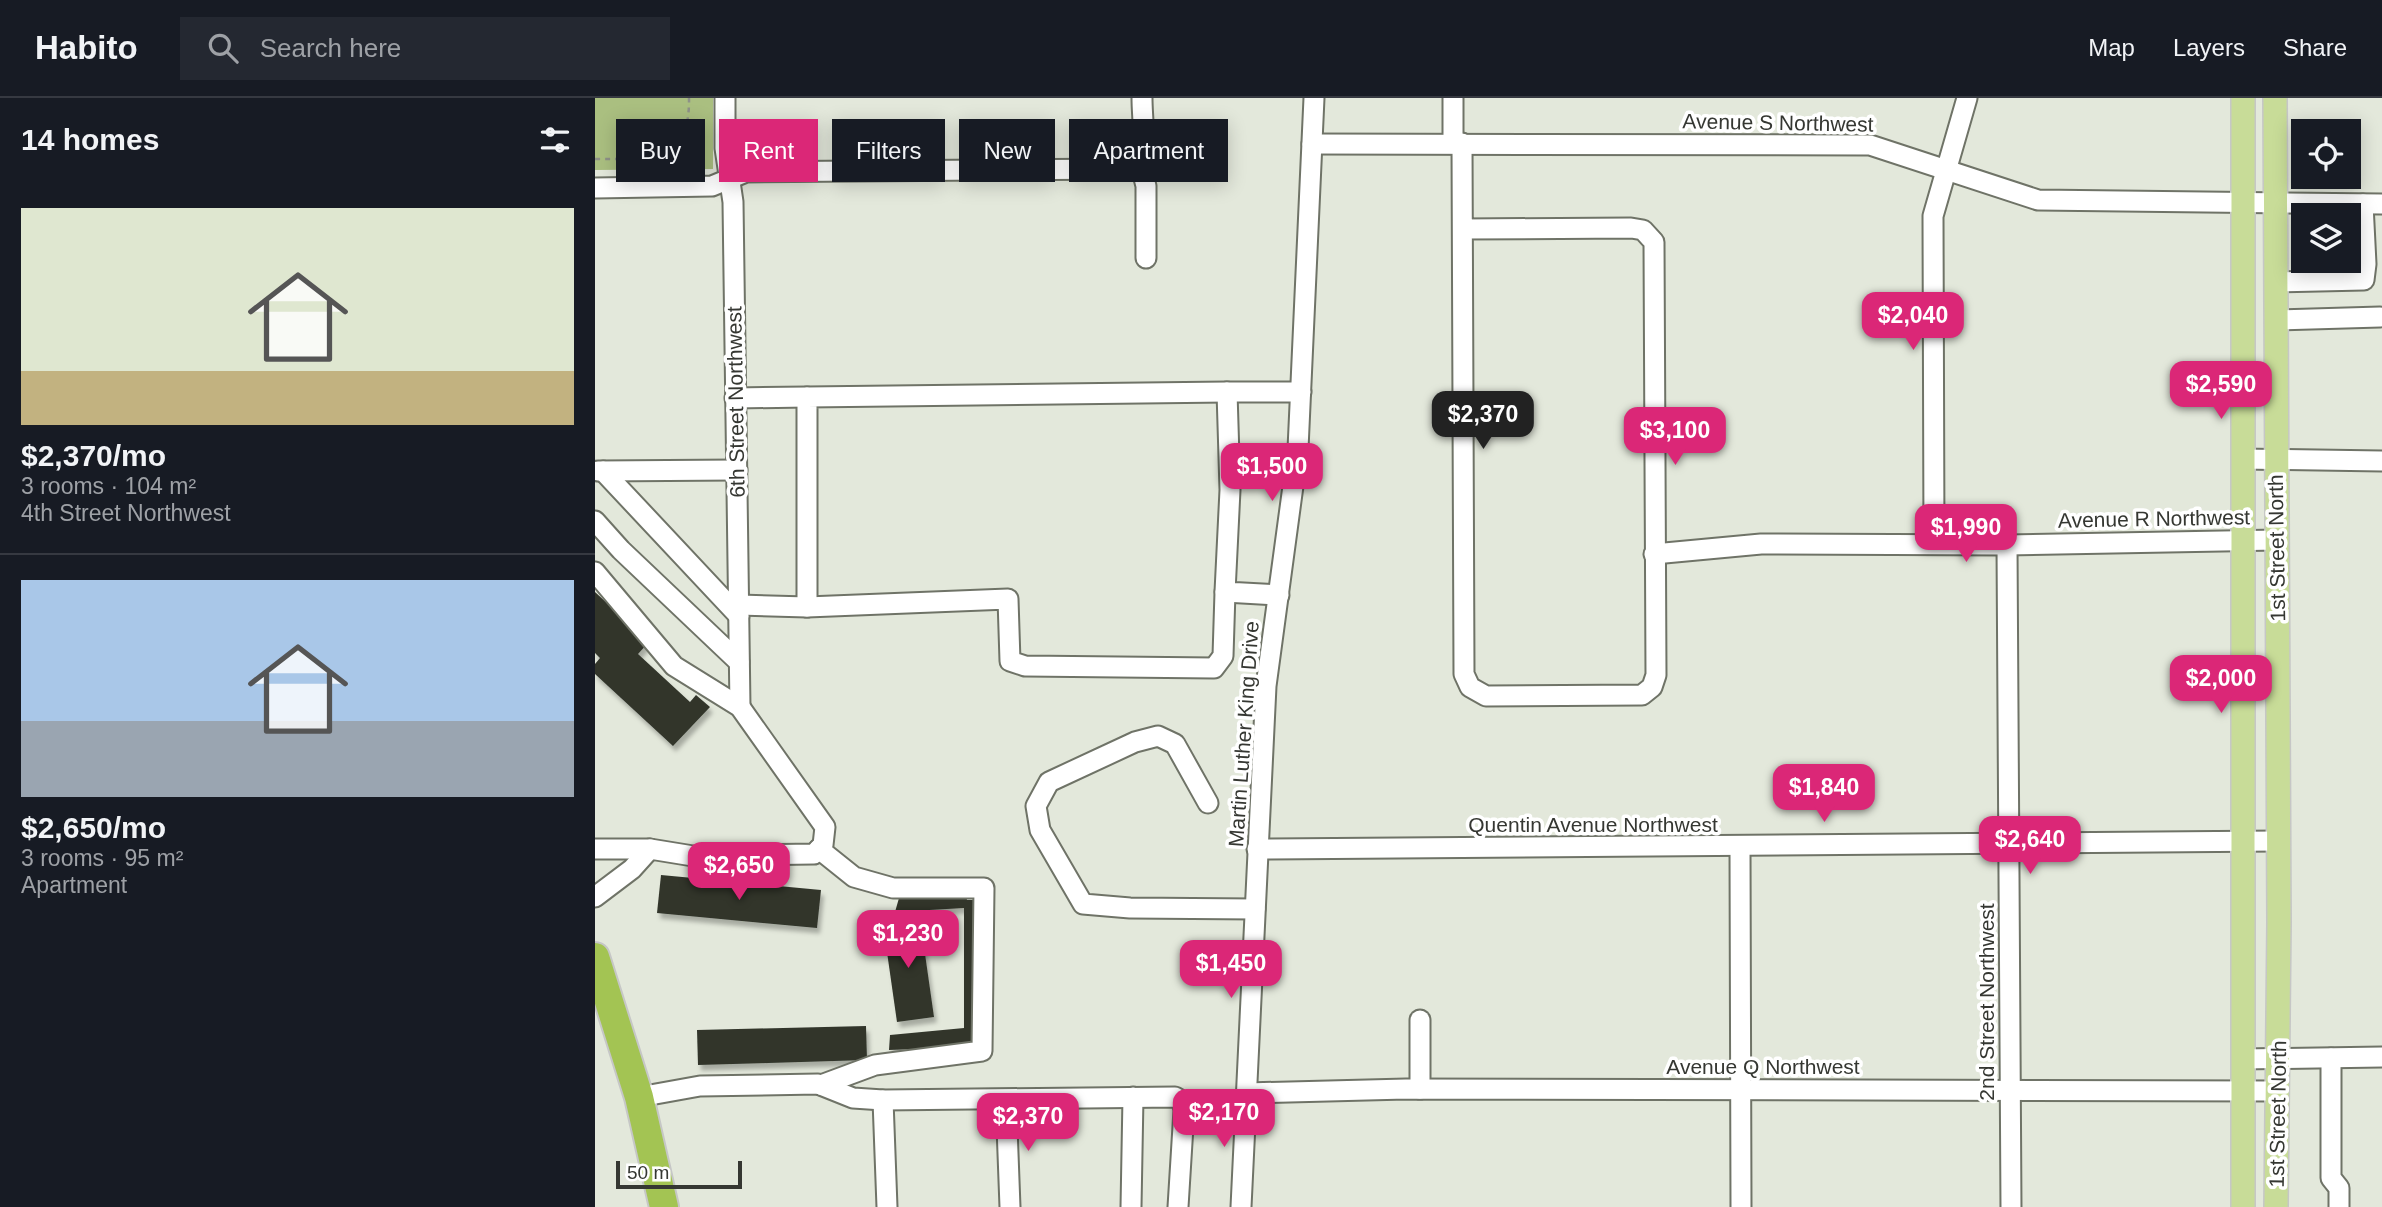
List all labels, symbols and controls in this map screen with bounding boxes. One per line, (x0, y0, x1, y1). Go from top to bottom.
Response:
search box (180, 17, 670, 80)
text: Habito (35, 29, 138, 66)
icon: search (204, 29, 242, 67)
text: Search here (260, 33, 401, 63)
text: Map (2088, 34, 2135, 61)
text: Layers (2173, 34, 2245, 61)
text: Share (2283, 34, 2347, 61)
street label: Avenue S Northwest (1682, 109, 1874, 136)
chip: Buy (616, 119, 705, 182)
chip: Rent (719, 119, 818, 182)
chip: Filters (832, 119, 945, 182)
chip: New (959, 119, 1055, 182)
chip: Apartment (1069, 119, 1228, 182)
map controls (2291, 119, 2361, 273)
button: locate (2291, 119, 2361, 189)
icon: filters (536, 121, 574, 159)
text: 14 homes (21, 123, 159, 156)
button: layers (2291, 203, 2361, 273)
icon: home (235, 254, 361, 380)
pin: $2,040 (1856, 292, 1970, 352)
text: $2,040 (1878, 302, 1948, 328)
street label: 6th Street Northwest (722, 306, 749, 498)
pin: $2,590 (2164, 362, 2278, 421)
text: $2,590 (2186, 371, 2256, 397)
pin: $2,370 (1426, 392, 1540, 451)
text: $2,370 (1448, 401, 1518, 427)
pin: $3,100 (1618, 408, 1732, 467)
text: $3,100 (1640, 417, 1710, 443)
text: $2,370/mo (21, 439, 166, 472)
pin: $1,500 (1215, 444, 1329, 503)
text: $1,500 (1237, 453, 1307, 479)
text: 3 rooms · 104 m² (21, 473, 196, 499)
street label: 1st Street North (2264, 474, 2289, 622)
text: 4th Street Northwest (21, 500, 231, 526)
pin: $1,990 (1909, 504, 2023, 564)
street label: Avenue R Northwest (2058, 505, 2250, 532)
text: $1,990 (1931, 514, 2001, 540)
street label: Martin Luther King Drive (1224, 620, 1263, 848)
icon: home (235, 626, 361, 752)
pin: $2,000 (2164, 656, 2278, 715)
text: $2,000 (2186, 665, 2256, 691)
pin: $1,840 (1767, 764, 1881, 824)
text: $1,840 (1789, 774, 1859, 800)
text: $2,650/mo (21, 811, 166, 844)
street label: Quentin Avenue Northwest (1468, 813, 1718, 836)
pin: $2,640 (1973, 816, 2087, 876)
text: $2,640 (1995, 826, 2065, 852)
pin: $2,650 (682, 842, 796, 902)
text: 3 rooms · 95 m² (21, 845, 183, 871)
text: $2,650 (704, 852, 774, 878)
text: Apartment (21, 872, 127, 898)
street label: 2nd Street Northwest (1975, 903, 1998, 1101)
pin: $1,230 (851, 910, 965, 970)
text: $1,230 (873, 920, 943, 946)
pin: $1,450 (1174, 940, 1288, 1000)
text: $1,450 (1196, 950, 1266, 976)
street label: 1st Street North (2265, 1040, 2290, 1188)
street label: Avenue Q Northwest (1666, 1055, 1860, 1078)
pin: $2,170 (1167, 1090, 1281, 1149)
pin: $2,370 (971, 1094, 1085, 1153)
text: $2,170 (1189, 1099, 1259, 1125)
text: $2,370 (993, 1103, 1063, 1129)
scale bar (616, 1158, 742, 1190)
text: 50 m (627, 1162, 669, 1183)

